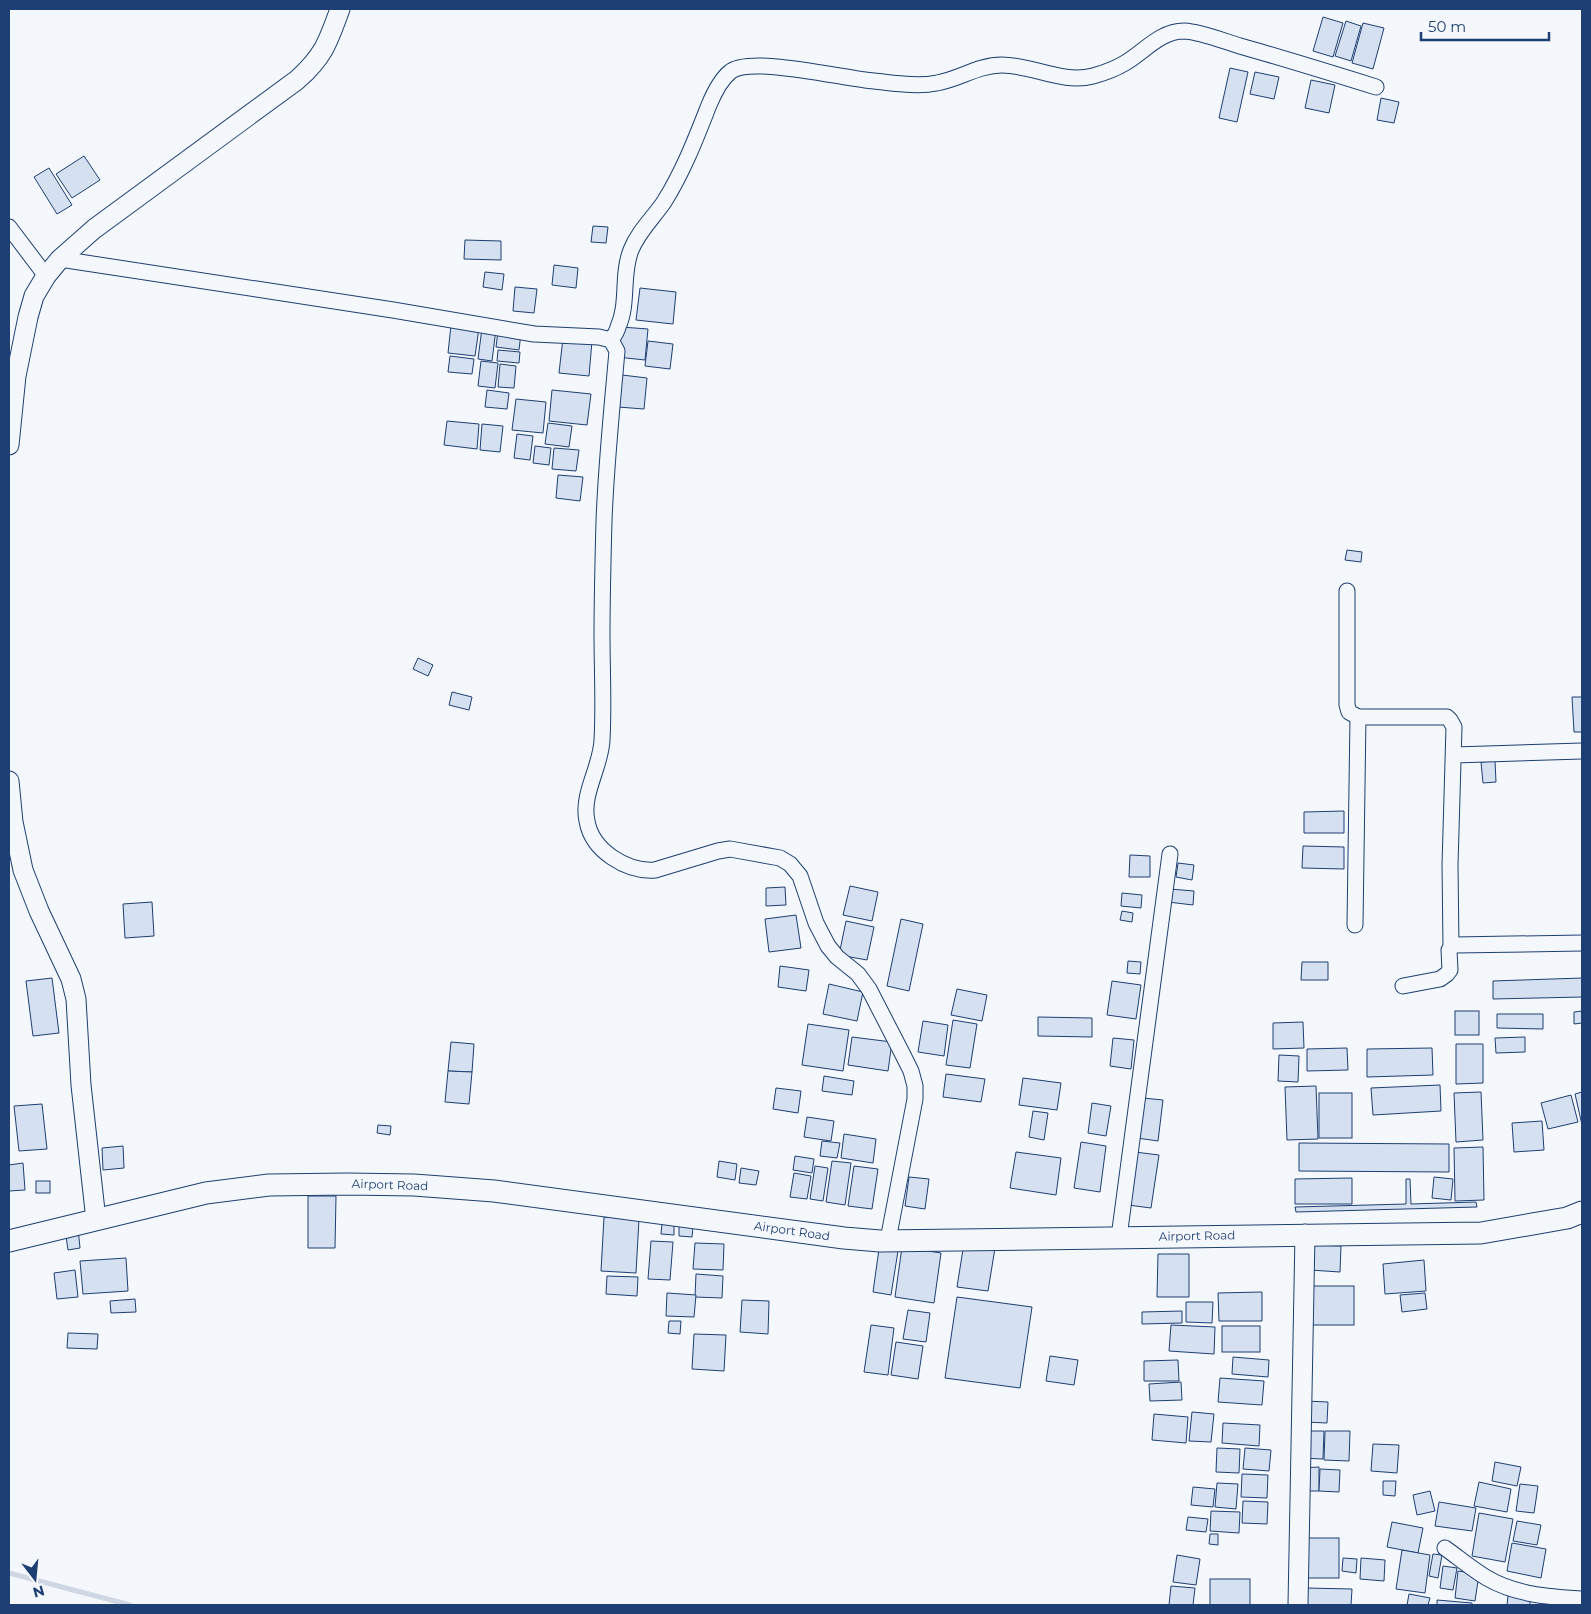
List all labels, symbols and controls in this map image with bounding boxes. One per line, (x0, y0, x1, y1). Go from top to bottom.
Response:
scale bar (1421, 10, 1548, 42)
text: 50 m (1428, 17, 1466, 36)
street label: Airport Road (351, 1176, 429, 1193)
street label: Airport Road (753, 1218, 831, 1243)
street label: Airport Road (1159, 1227, 1235, 1244)
north arrow (10, 1554, 60, 1604)
text: N (31, 1581, 47, 1602)

